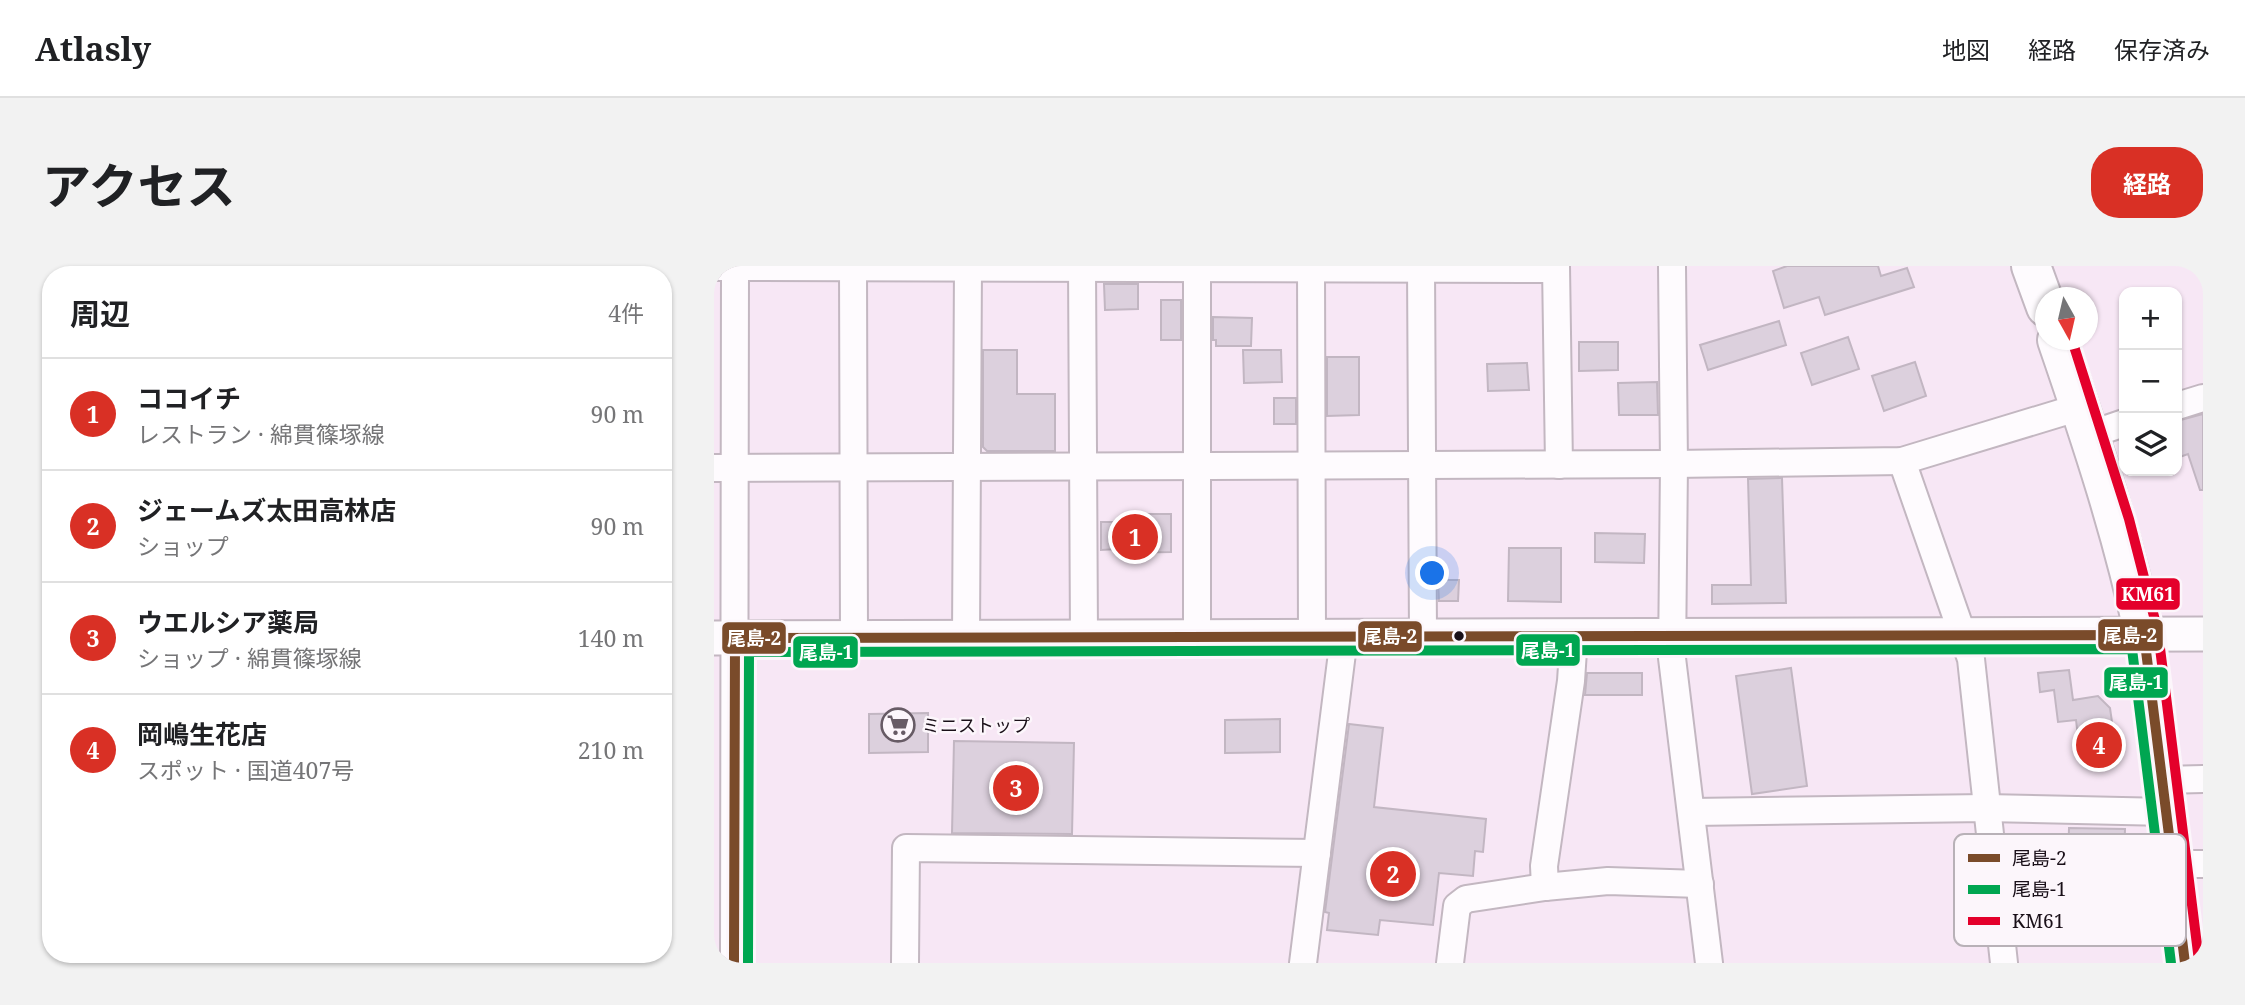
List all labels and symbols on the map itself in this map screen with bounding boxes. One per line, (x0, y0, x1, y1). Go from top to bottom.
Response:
north arrow (2035, 287, 2098, 350)
pin: 1 (1112, 511, 1158, 563)
your location (1415, 556, 1449, 590)
line badge: KM61 (2115, 577, 2181, 611)
text: KM61 (2121, 581, 2175, 607)
line badge: 尾島-2 (2097, 618, 2164, 652)
line badge: 尾島-2 (1357, 620, 1423, 653)
line badge: 尾島-2 (721, 621, 787, 655)
text: 尾島-2 (2103, 622, 2157, 648)
text: 尾島-2 (1363, 623, 1417, 649)
text: 尾島-2 (727, 625, 781, 651)
unlabelled marker (1452, 629, 1466, 643)
line badge: 尾島-1 (1515, 633, 1581, 667)
line badge: 尾島-1 (792, 635, 859, 669)
text: 尾島-1 (1521, 637, 1575, 663)
text: 尾島-1 (799, 639, 853, 665)
line badge: 尾島-1 (2103, 666, 2169, 699)
text: 尾島-1 (2109, 669, 2163, 695)
supermarket icon: ミニストップ (879, 706, 917, 744)
place label: ミニストップ (922, 713, 1030, 737)
pin: 4 (2076, 719, 2122, 771)
pin: 3 (993, 762, 1039, 814)
legend (1954, 834, 2186, 946)
text: 尾島-2 (2012, 845, 2067, 871)
pin: 2 (1370, 848, 1416, 900)
text: 尾島-1 (2012, 876, 2067, 902)
text: KM61 (2012, 908, 2064, 934)

